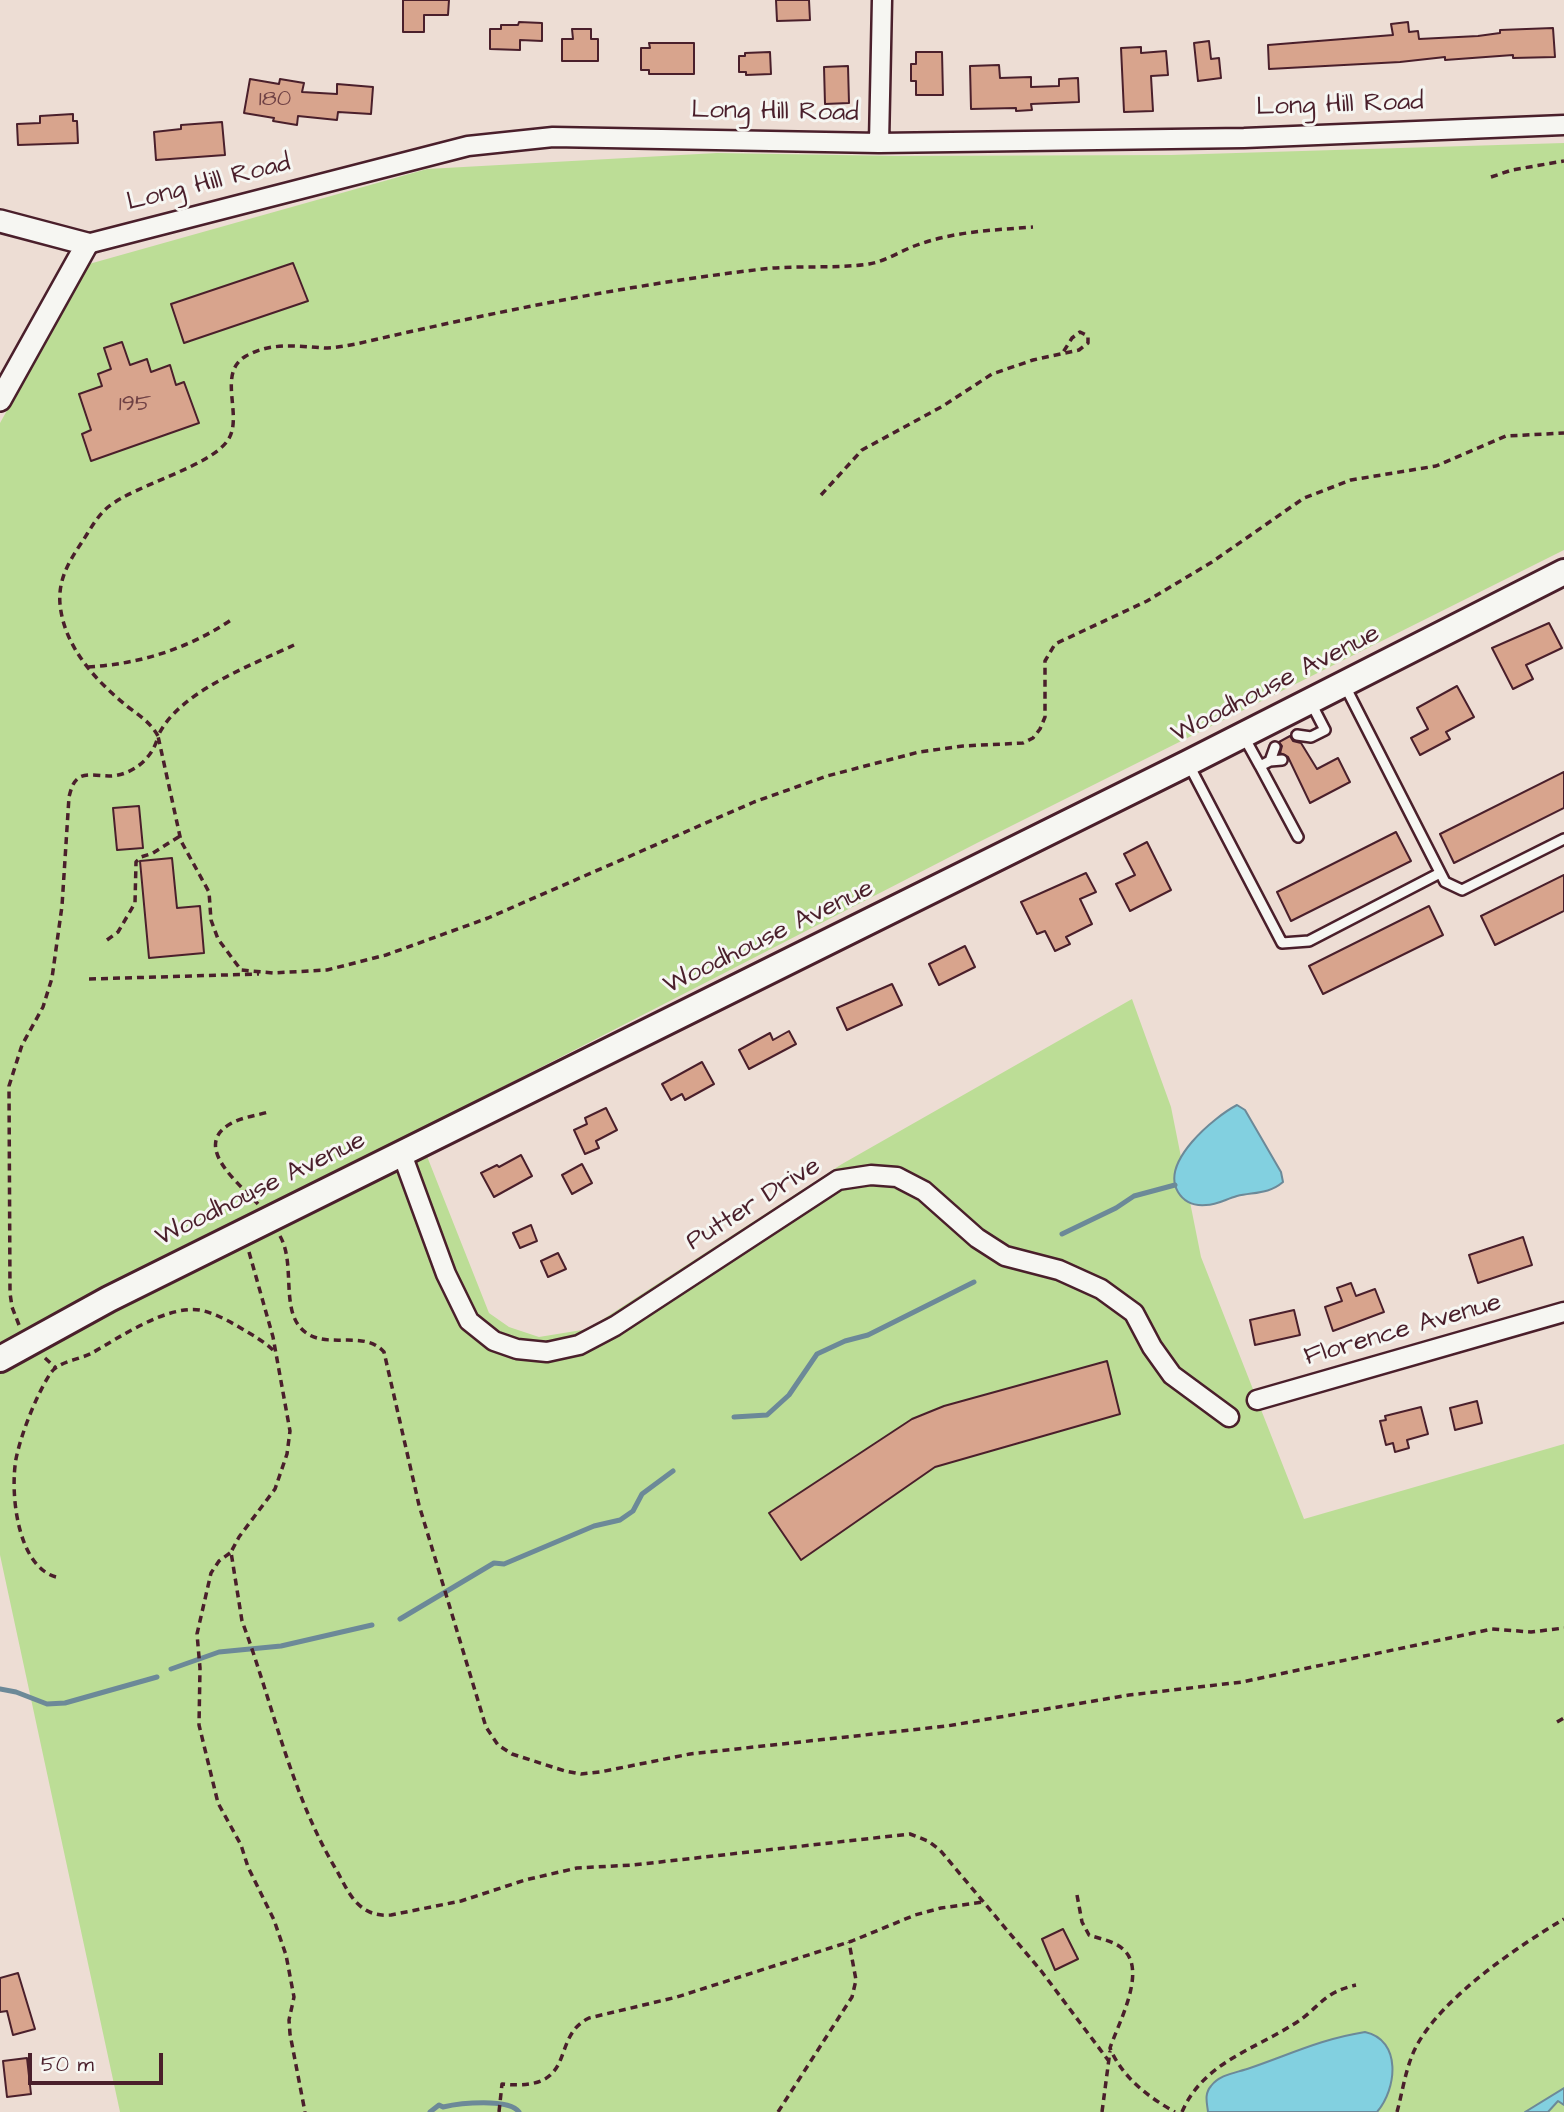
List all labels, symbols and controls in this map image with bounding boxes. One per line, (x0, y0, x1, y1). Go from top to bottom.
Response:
house number: 180 (259, 86, 291, 114)
street label: Long Hill Road (1256, 87, 1424, 125)
street label: Long Hill Road (691, 96, 859, 130)
street label: Long Hill Road (124, 149, 294, 219)
house number: 195 (119, 391, 151, 419)
street label: Woodhouse Avenue (1167, 619, 1385, 751)
street label: Woodhouse Avenue (659, 874, 879, 1002)
street label: Woodhouse Avenue (151, 1126, 371, 1254)
street label: Putter Drive (681, 1151, 827, 1259)
street label: Florence Avenue (1301, 1288, 1505, 1374)
scale bar (32, 2038, 166, 2082)
text: 50 m (41, 2050, 94, 2079)

